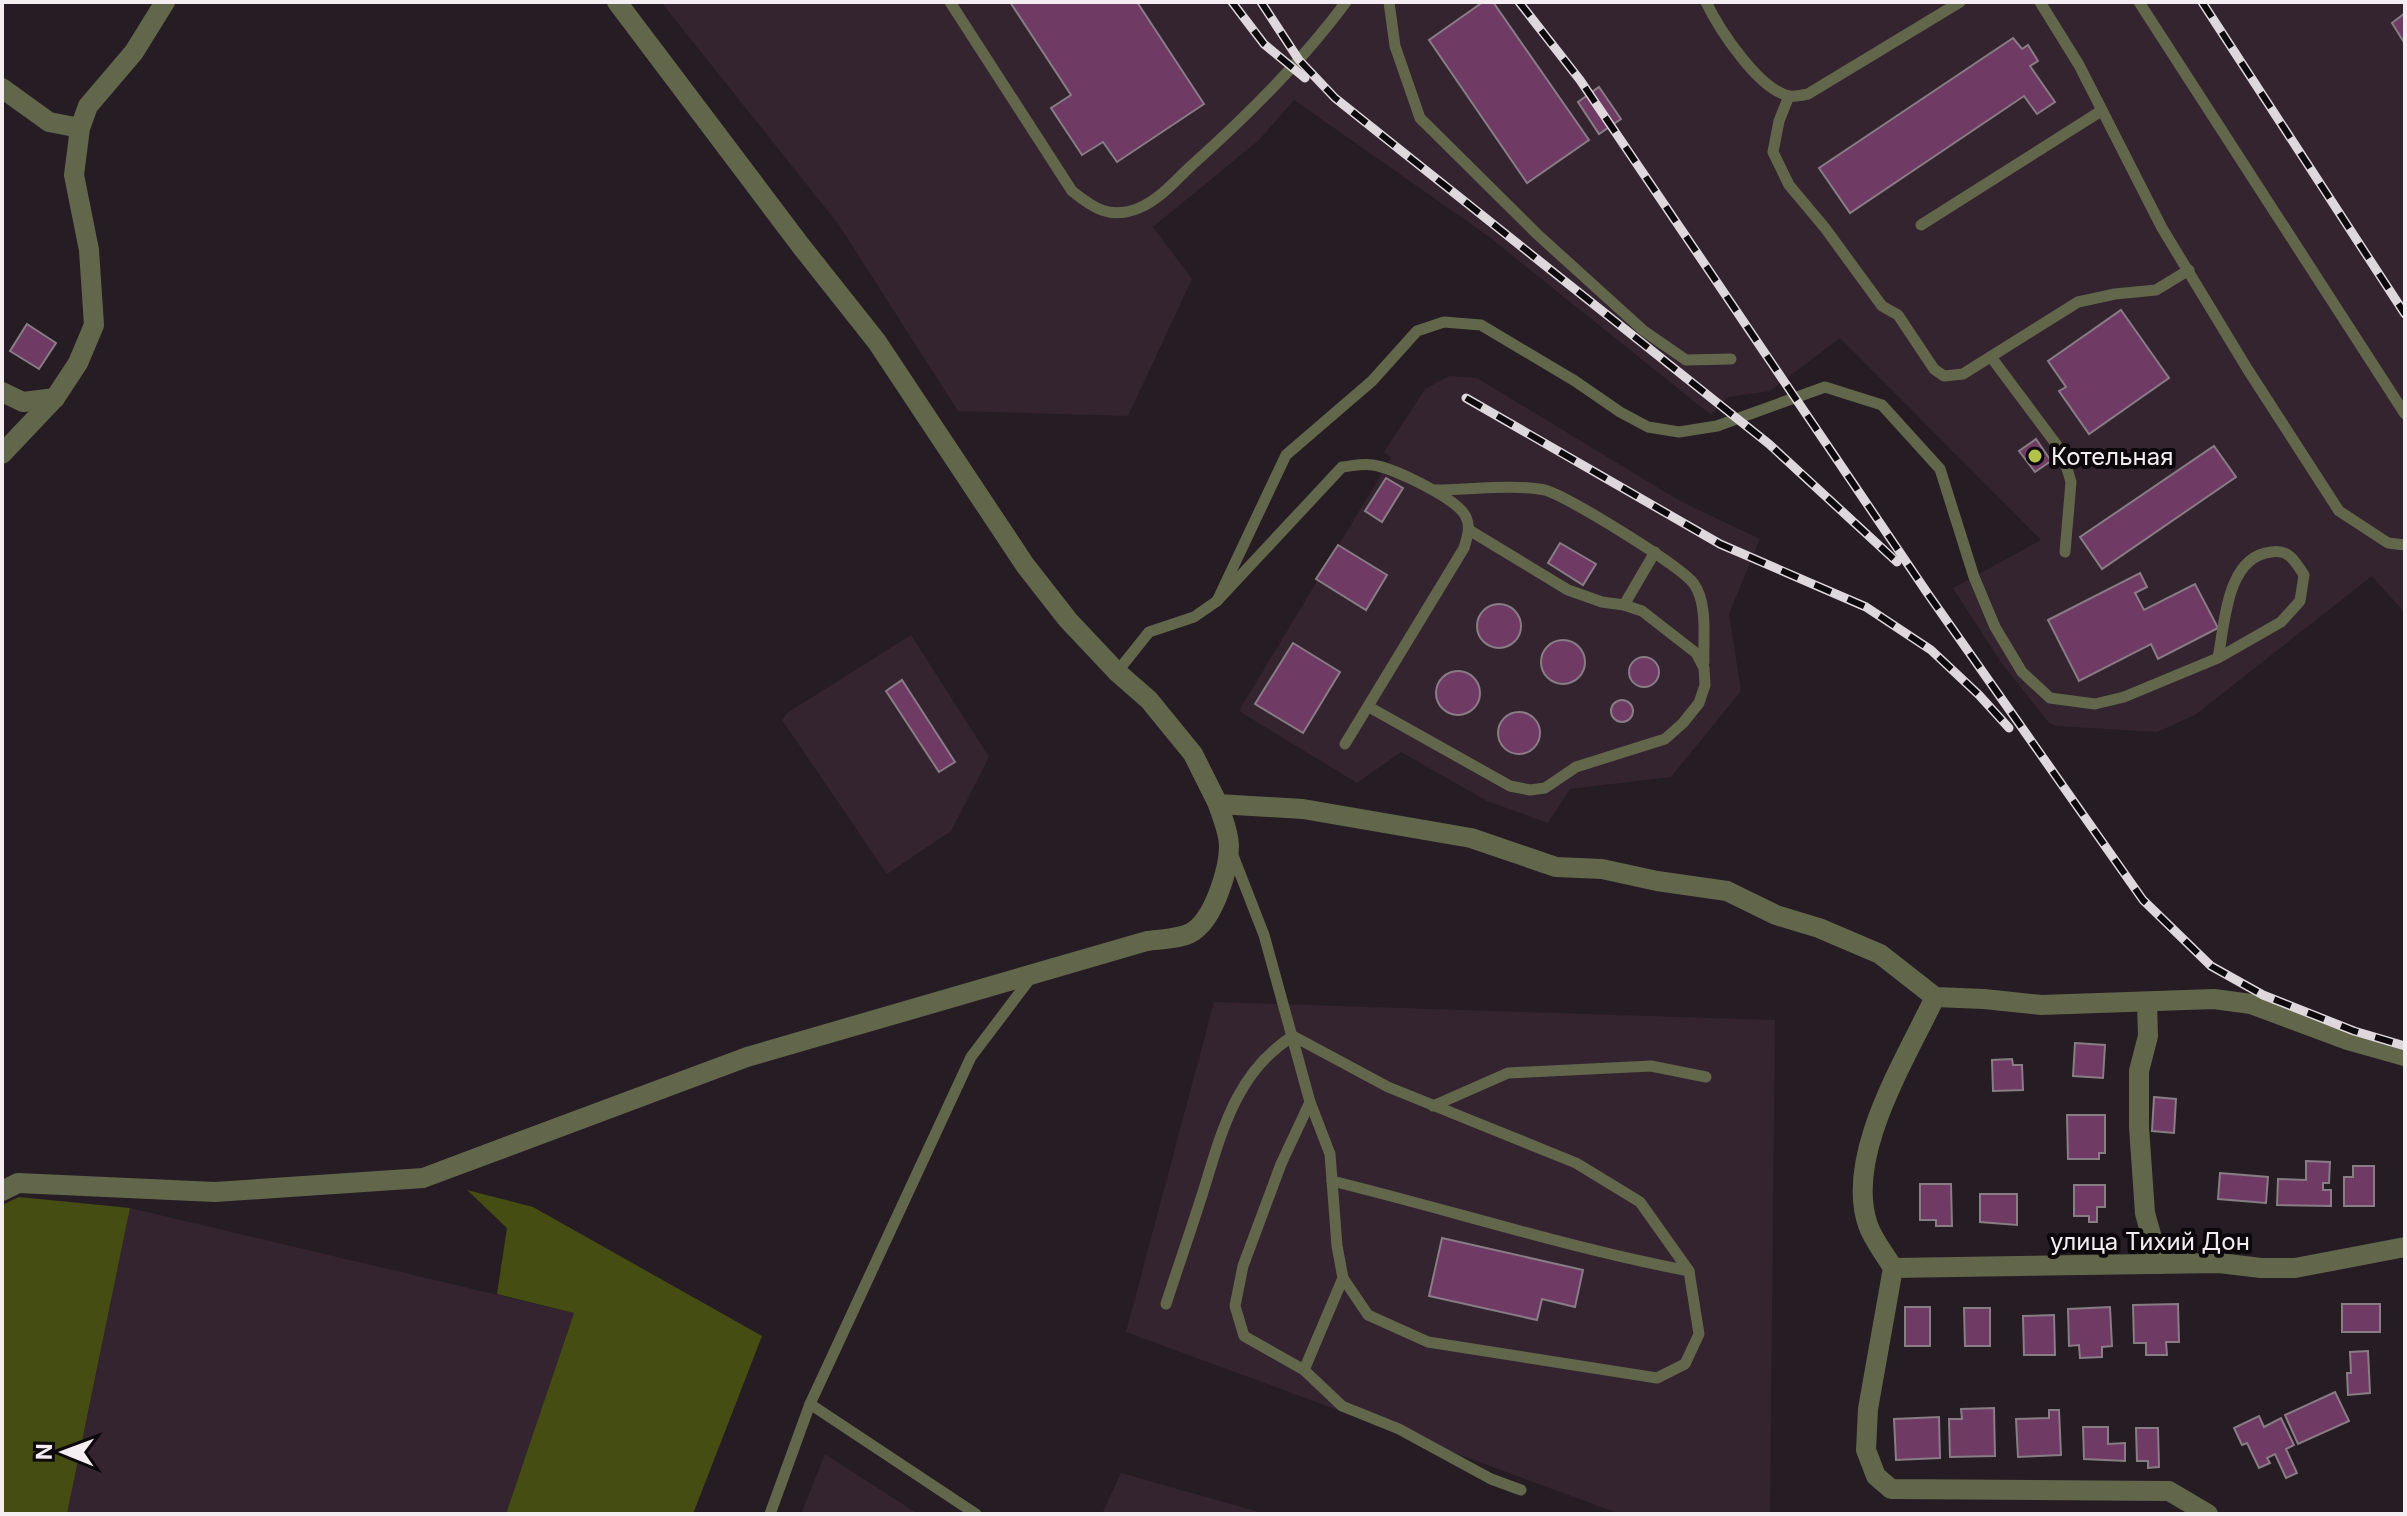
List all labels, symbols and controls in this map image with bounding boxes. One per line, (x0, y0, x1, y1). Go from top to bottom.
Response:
place label: Котельная (2051, 442, 2174, 471)
marker: Котельная (2026, 447, 2044, 465)
street label: улица Тихий Дон (2050, 1227, 2250, 1256)
north arrow (24, 1412, 104, 1492)
text: N (31, 1443, 57, 1460)

